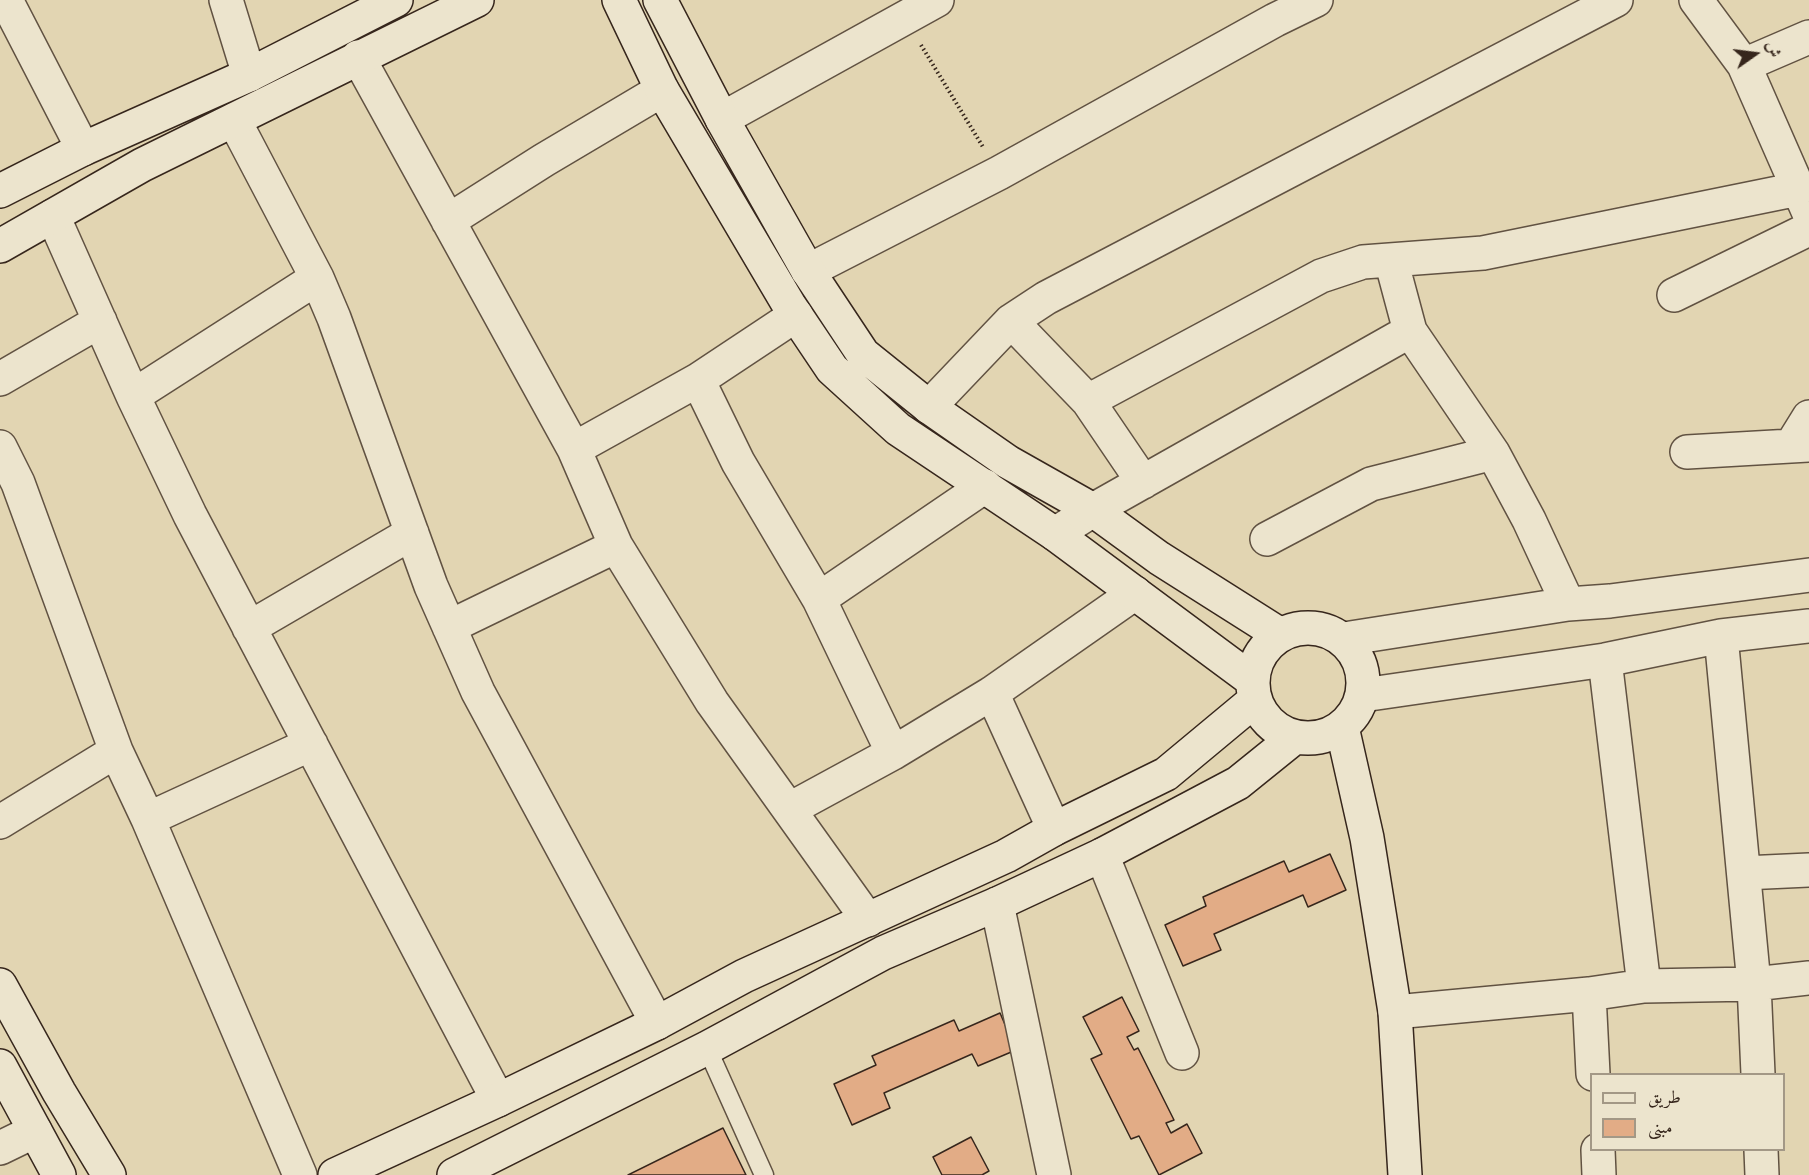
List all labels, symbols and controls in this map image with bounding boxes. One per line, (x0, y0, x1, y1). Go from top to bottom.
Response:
north arrow (1725, 24, 1785, 84)
text: ش (1760, 39, 1785, 60)
legend (1590, 1073, 1785, 1151)
text: طريق (1648, 1086, 1681, 1111)
text: مبنى (1648, 1116, 1673, 1141)

